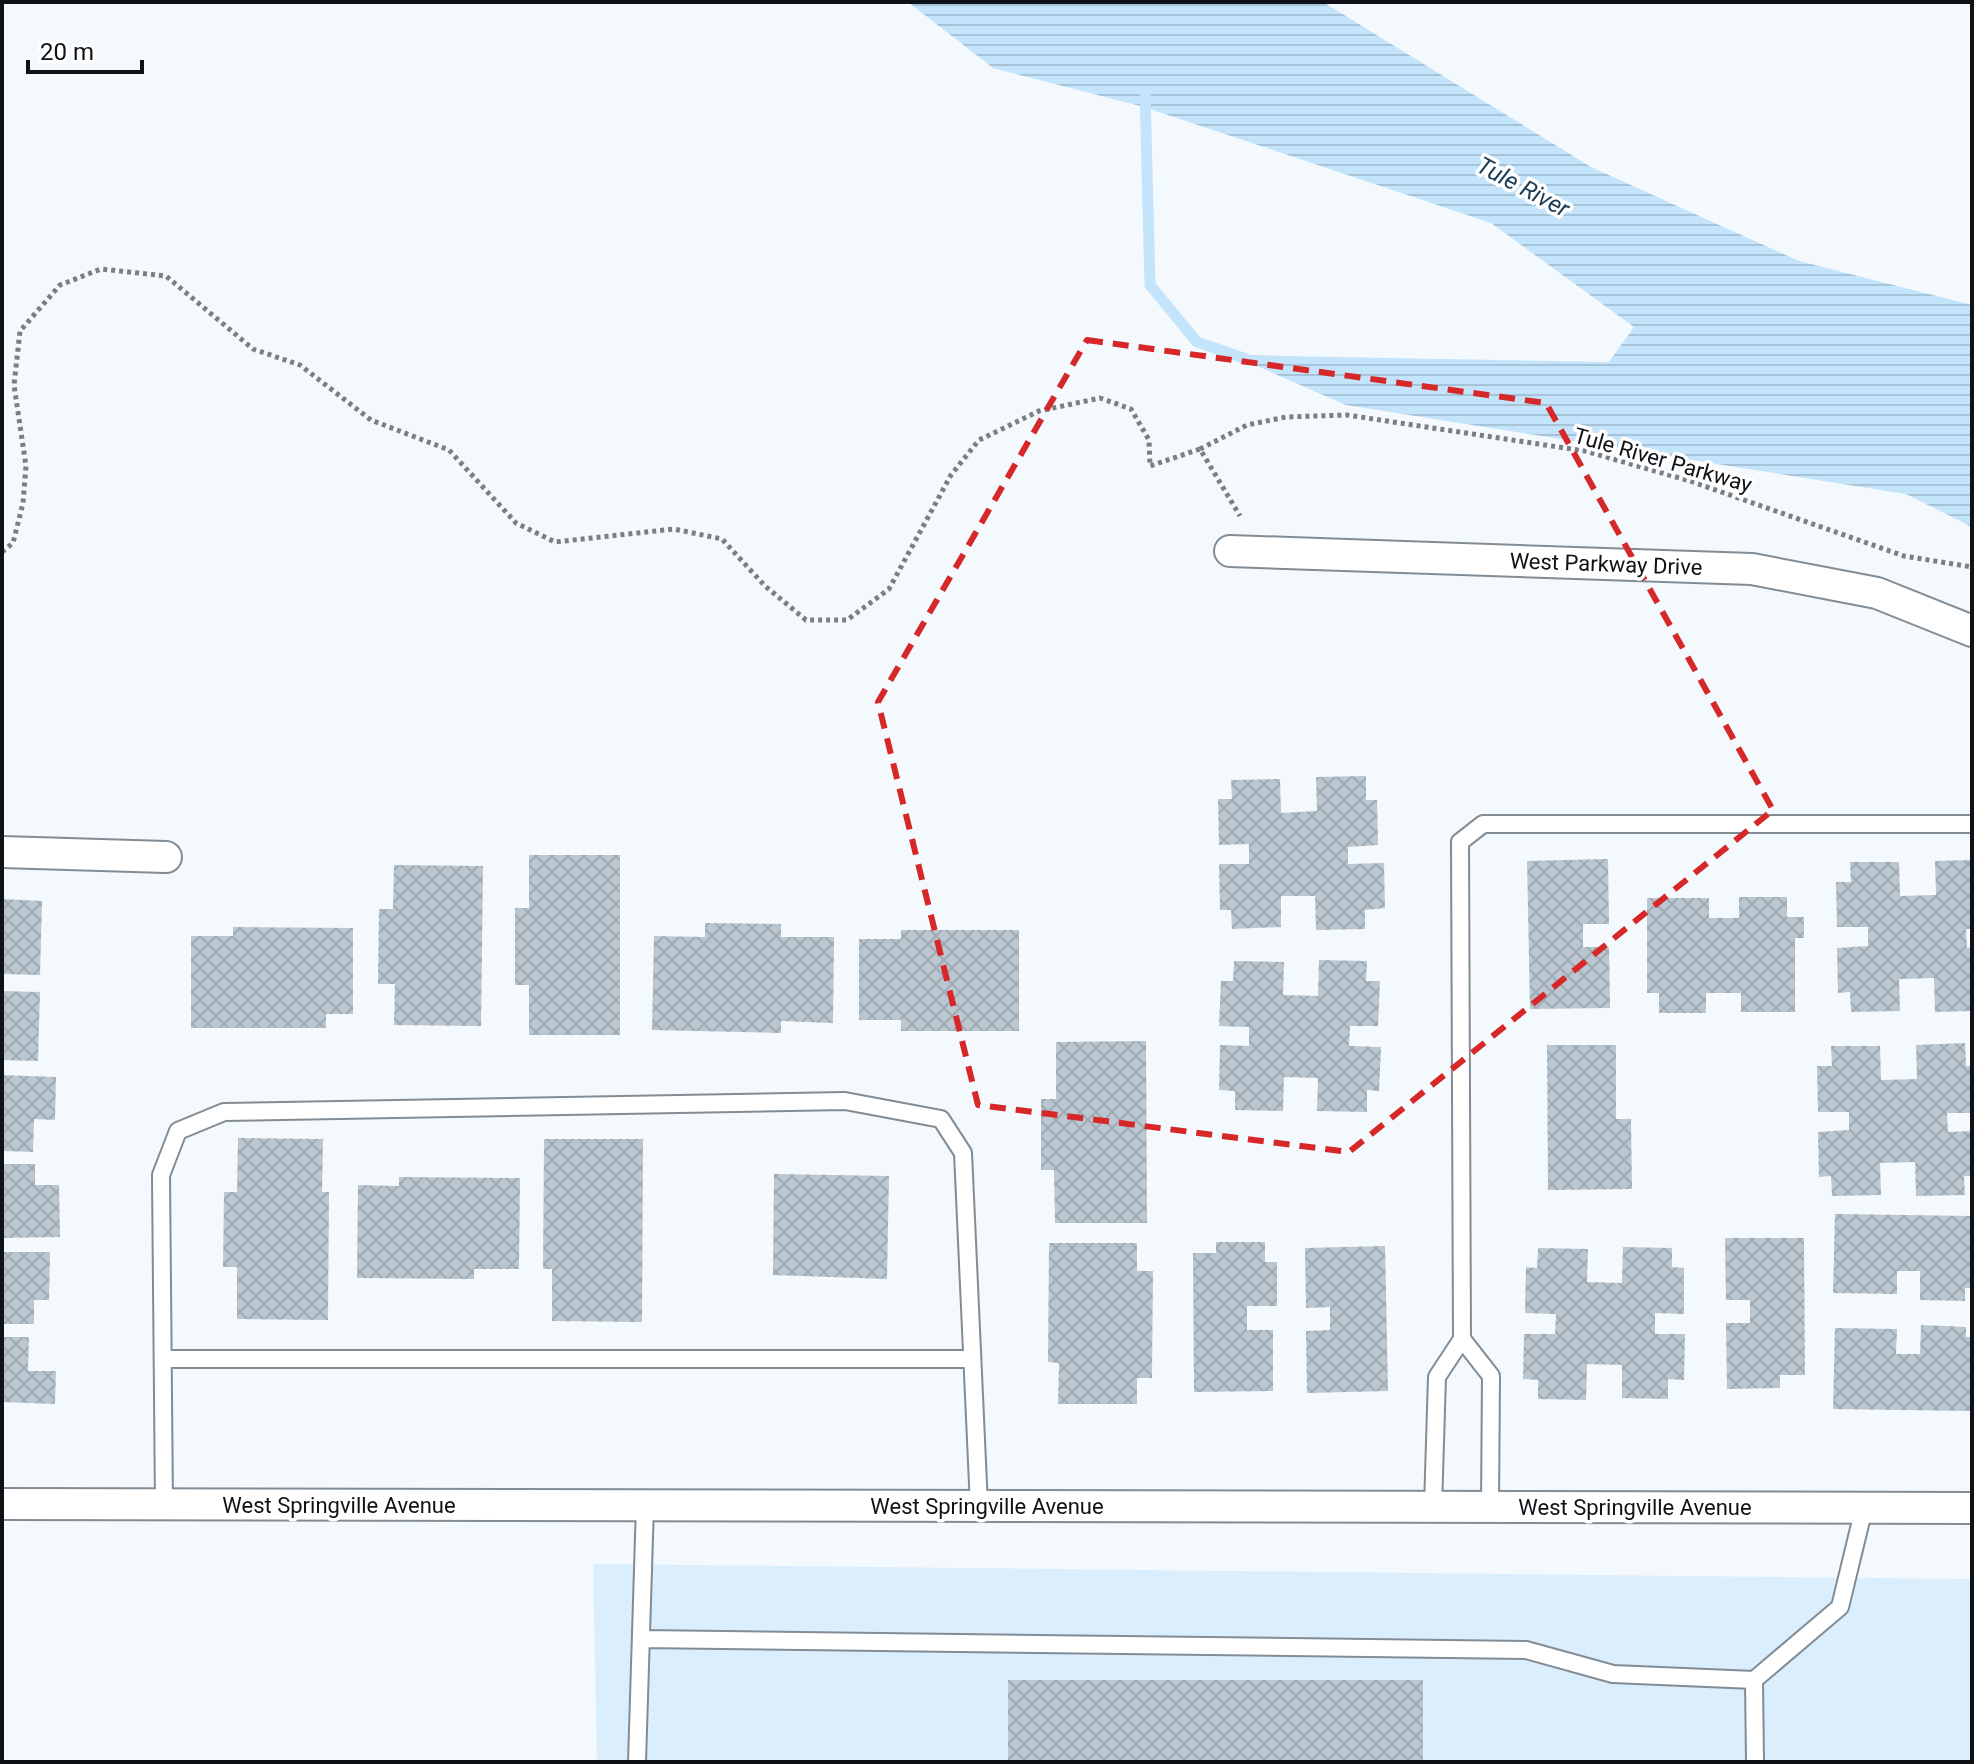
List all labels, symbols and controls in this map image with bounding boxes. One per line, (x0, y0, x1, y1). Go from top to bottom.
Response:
scale bar (28, 24, 142, 74)
text: 20 m (40, 38, 94, 66)
water label: Tule River (1472, 151, 1575, 224)
street label: Tule River Parkway (1571, 423, 1755, 498)
street label: West Parkway Drive (1509, 548, 1703, 580)
street label: West Springville Avenue (222, 1493, 456, 1518)
street label: West Springville Avenue (870, 1494, 1104, 1519)
street label: West Springville Avenue (1518, 1495, 1752, 1520)

